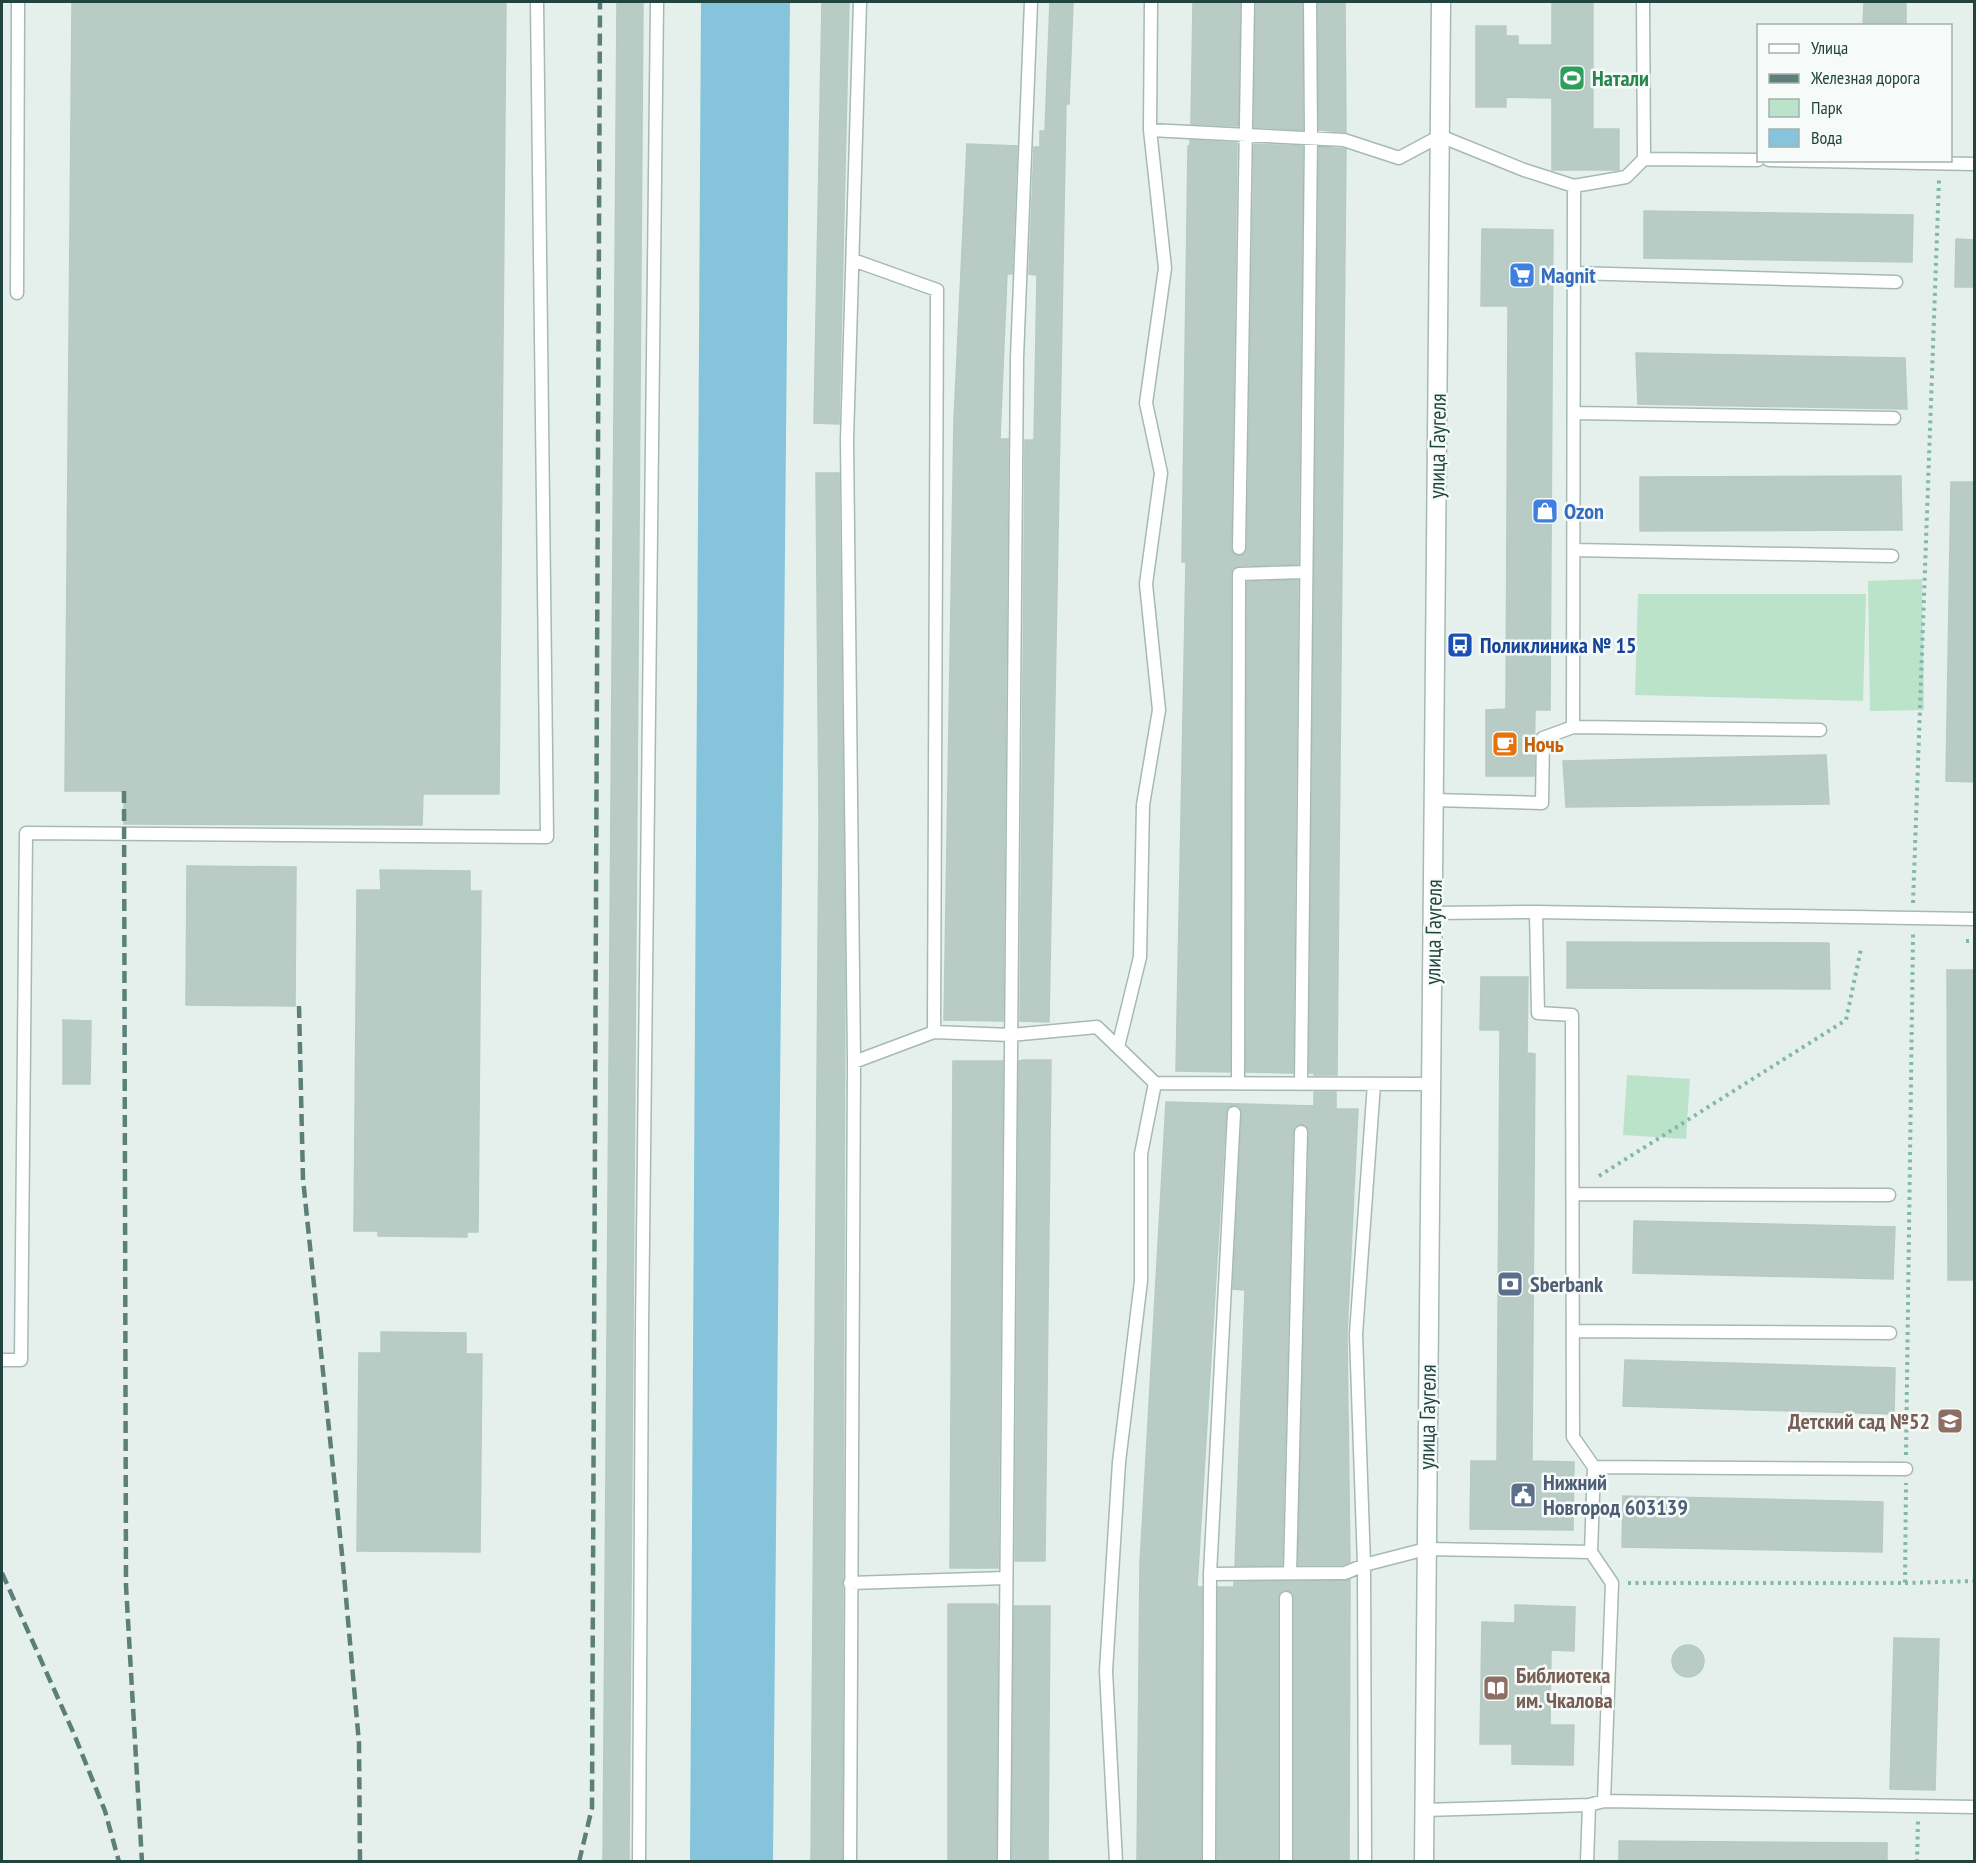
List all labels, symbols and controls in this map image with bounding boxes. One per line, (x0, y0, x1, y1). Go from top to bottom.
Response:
legend (1757, 24, 1952, 162)
text: Улица (1811, 36, 1848, 59)
sports icon: Натали (1557, 63, 1587, 93)
place label: Натали (1592, 64, 1649, 92)
text: Железная дорога (1810, 66, 1920, 89)
text: Парк (1811, 96, 1842, 119)
text: Вода (1811, 126, 1842, 149)
supermarket icon: Magnit (1507, 260, 1537, 290)
place label: Magnit (1541, 261, 1596, 289)
street label: улица Гаугеля (1422, 393, 1452, 499)
shop icon: Ozon (1530, 496, 1560, 526)
place label: Ozon (1564, 497, 1604, 525)
bus stop icon: Поликлиника № 15 (1445, 630, 1475, 660)
place label: Поликлиника № 15 (1480, 631, 1637, 659)
cafe icon: Ночь (1490, 729, 1520, 759)
place label: Ночь (1524, 730, 1564, 758)
street label: улица Гаугеля (1418, 879, 1448, 985)
bank icon: Sberbank (1495, 1269, 1525, 1299)
place label: Sberbank (1530, 1270, 1604, 1298)
street label: улица Гаугеля (1412, 1364, 1442, 1470)
school or university icon: Детский сад №52 (1935, 1406, 1965, 1436)
place label: Детский сад №52 (1788, 1407, 1930, 1435)
place label: Нижний Новгород 603139 (1543, 1468, 1688, 1521)
public building icon: Нижний Новгород 603139 (1508, 1480, 1538, 1510)
place label: Библиотека им. Чкалова (1516, 1661, 1613, 1714)
library icon: Библиотека им. Чкалова (1481, 1673, 1511, 1703)

